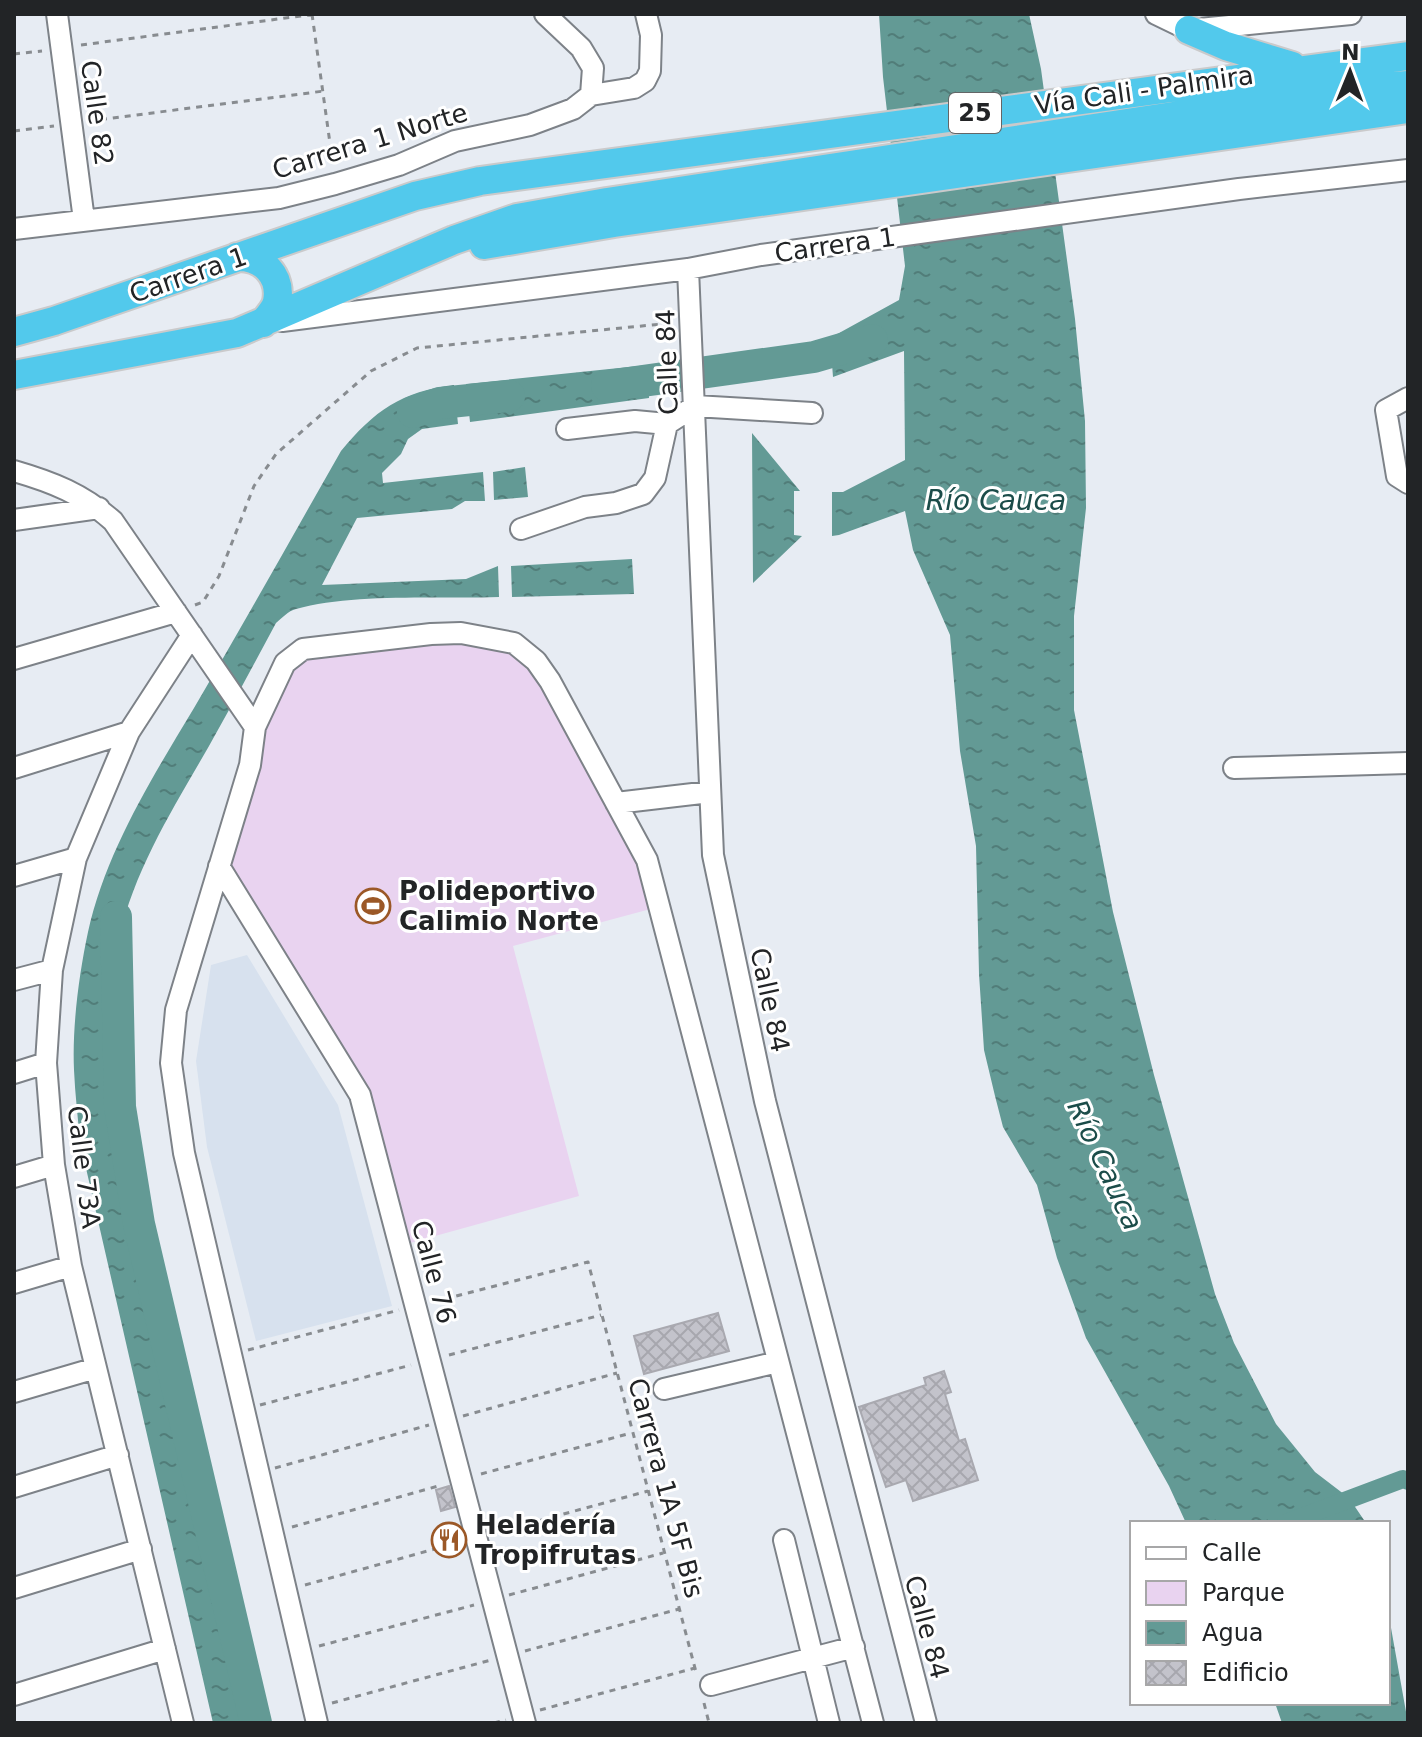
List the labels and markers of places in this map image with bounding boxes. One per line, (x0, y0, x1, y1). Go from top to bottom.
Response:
place label: Polideportivo Calimio Norte (399, 876, 599, 936)
sports icon: Polideportivo Calimio Norte (354, 887, 392, 925)
place label: Heladería Tropifrutas (475, 1510, 636, 1570)
restaurant icon: Heladería Tropifrutas (430, 1521, 468, 1559)

